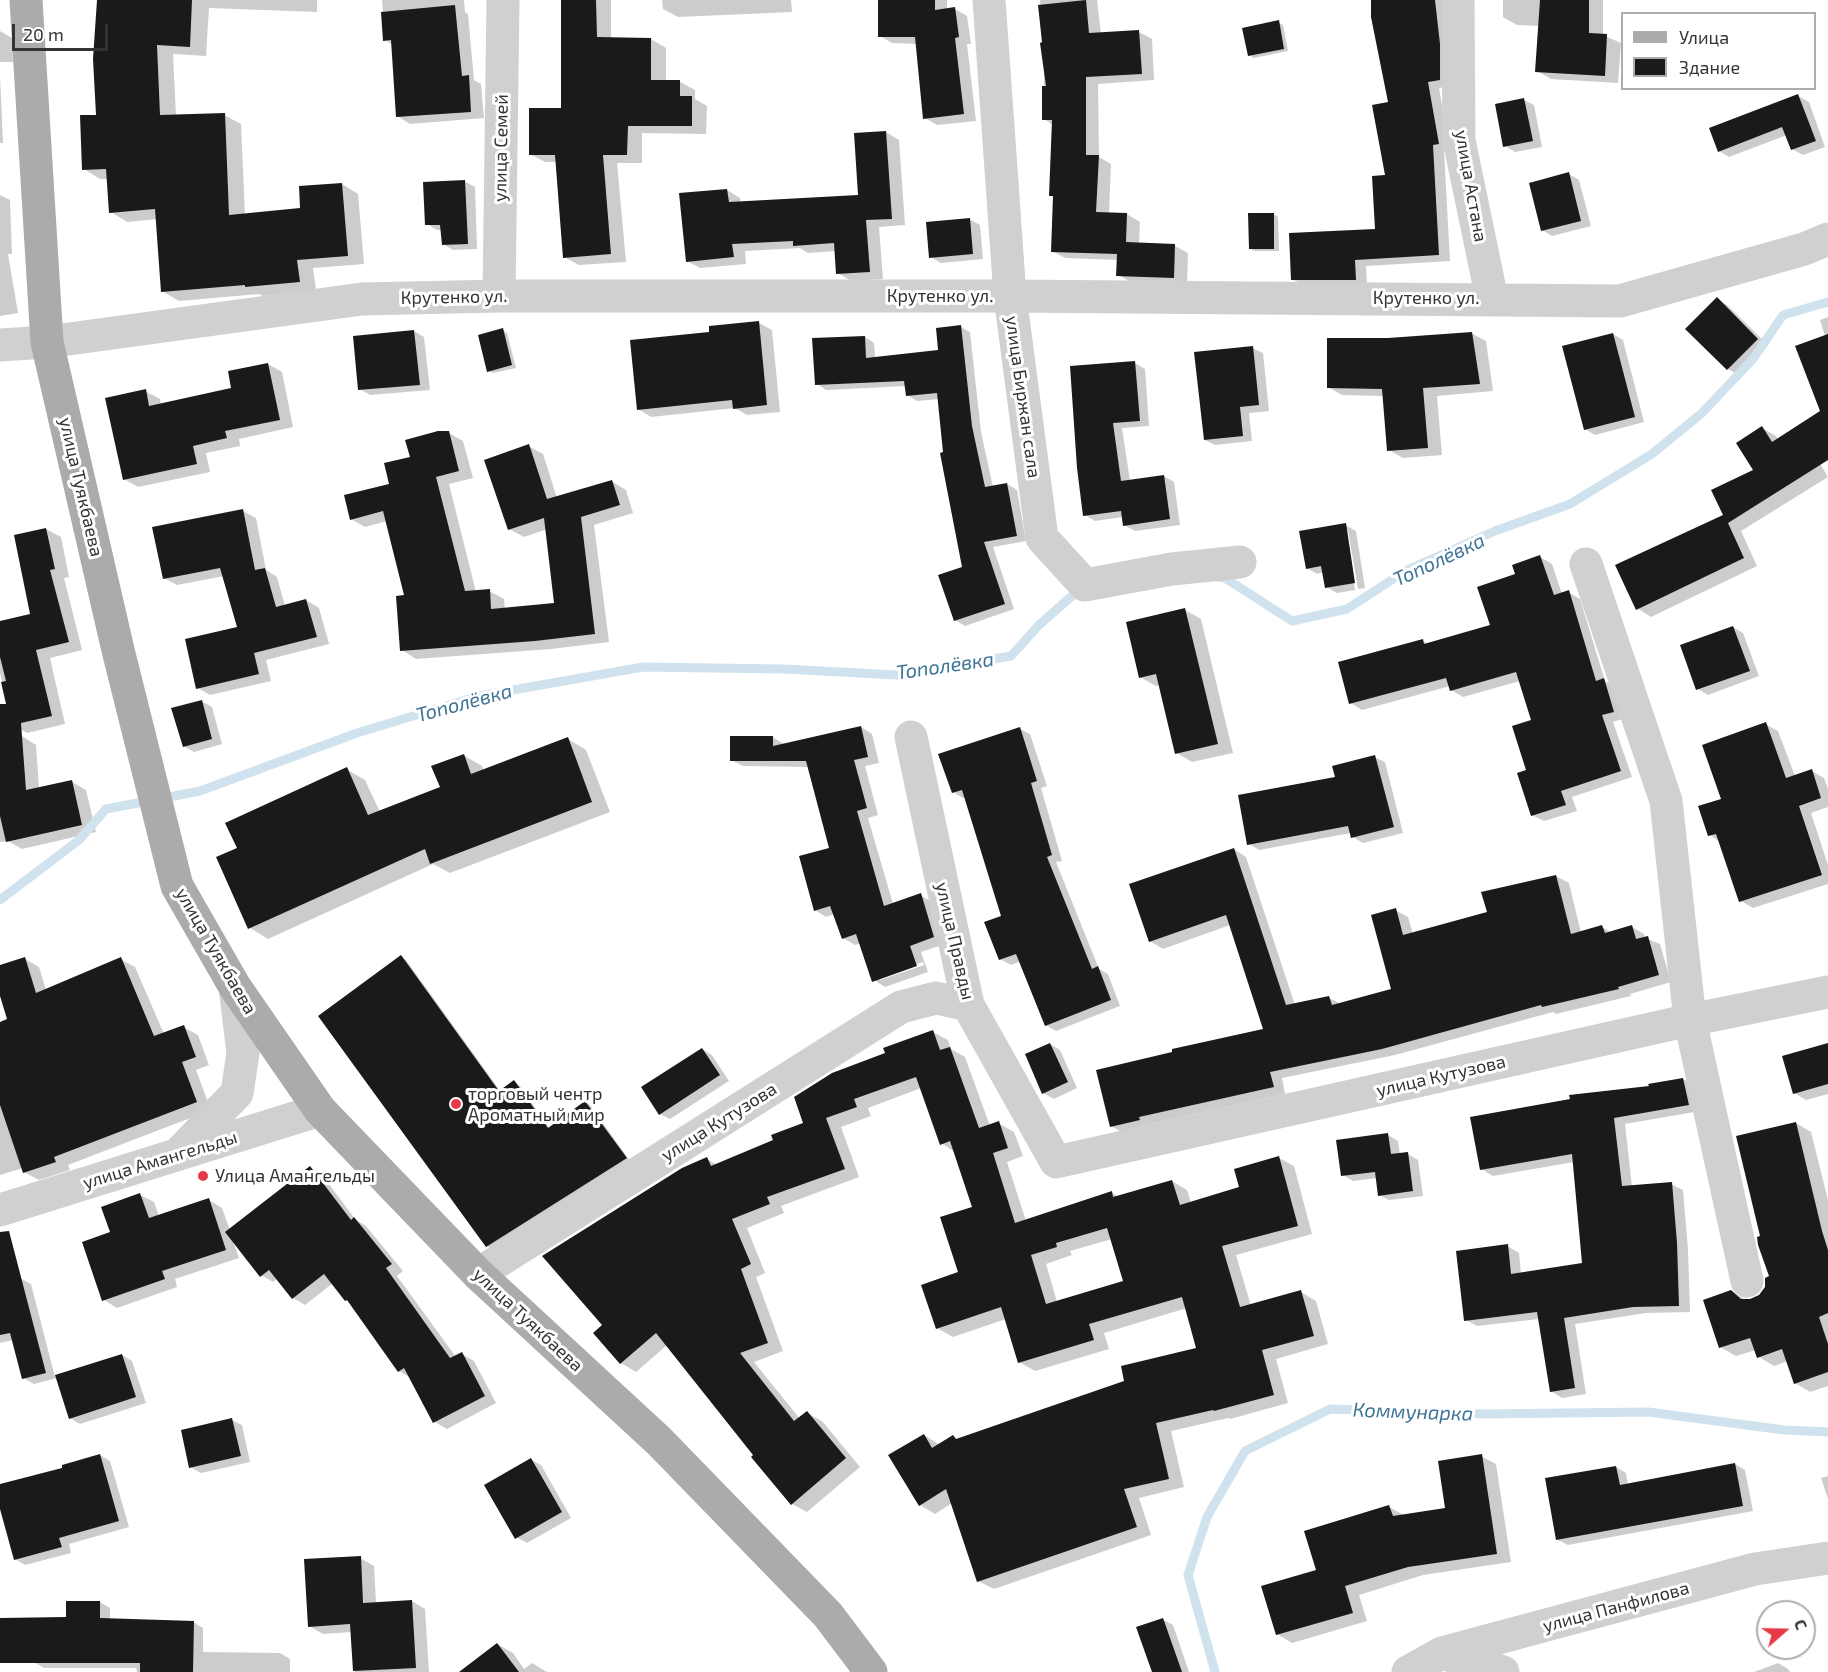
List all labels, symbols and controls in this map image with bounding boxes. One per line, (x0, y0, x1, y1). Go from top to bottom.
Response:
scale bar (15, 12, 111, 50)
legend (1621, 12, 1816, 90)
text: 20 m (23, 23, 64, 45)
text: Улица (1679, 26, 1729, 48)
text: Здание (1679, 56, 1740, 78)
street label: улица Семей (489, 94, 513, 202)
street label: улица Астана (1451, 128, 1491, 244)
street label: Крутенко ул. (400, 285, 508, 309)
street label: Крутенко ул. (887, 285, 993, 307)
street label: Крутенко ул. (1373, 287, 1479, 309)
street label: улица Биржан сала (1001, 314, 1045, 480)
street label: улица Туякбаева (54, 415, 108, 559)
water label: Тополёвка (1389, 528, 1489, 592)
water label: Тополёвка (895, 647, 995, 685)
water label: Тополёвка (413, 679, 515, 727)
street label: улица Правды (931, 880, 979, 1002)
street label: улица Туякбаева (171, 884, 261, 1018)
street label: улица Кутузова (1374, 1051, 1508, 1101)
street label: улица Кутузова (657, 1078, 781, 1166)
place label: торговый чентр Ароматный мир (468, 1083, 605, 1126)
marker: торговый чентр Ароматный мир (449, 1097, 463, 1111)
street label: улица Амангельды (80, 1126, 240, 1194)
place label: Улица Амангельды (215, 1165, 375, 1187)
marker: Улица Амангельды (196, 1169, 210, 1183)
street label: улица Туякбаева (469, 1264, 587, 1376)
water label: Коммунарка (1352, 1398, 1474, 1426)
street label: улица Панфилова (1540, 1577, 1692, 1637)
north arrow (1756, 1600, 1816, 1660)
text: С (1791, 1617, 1812, 1632)

